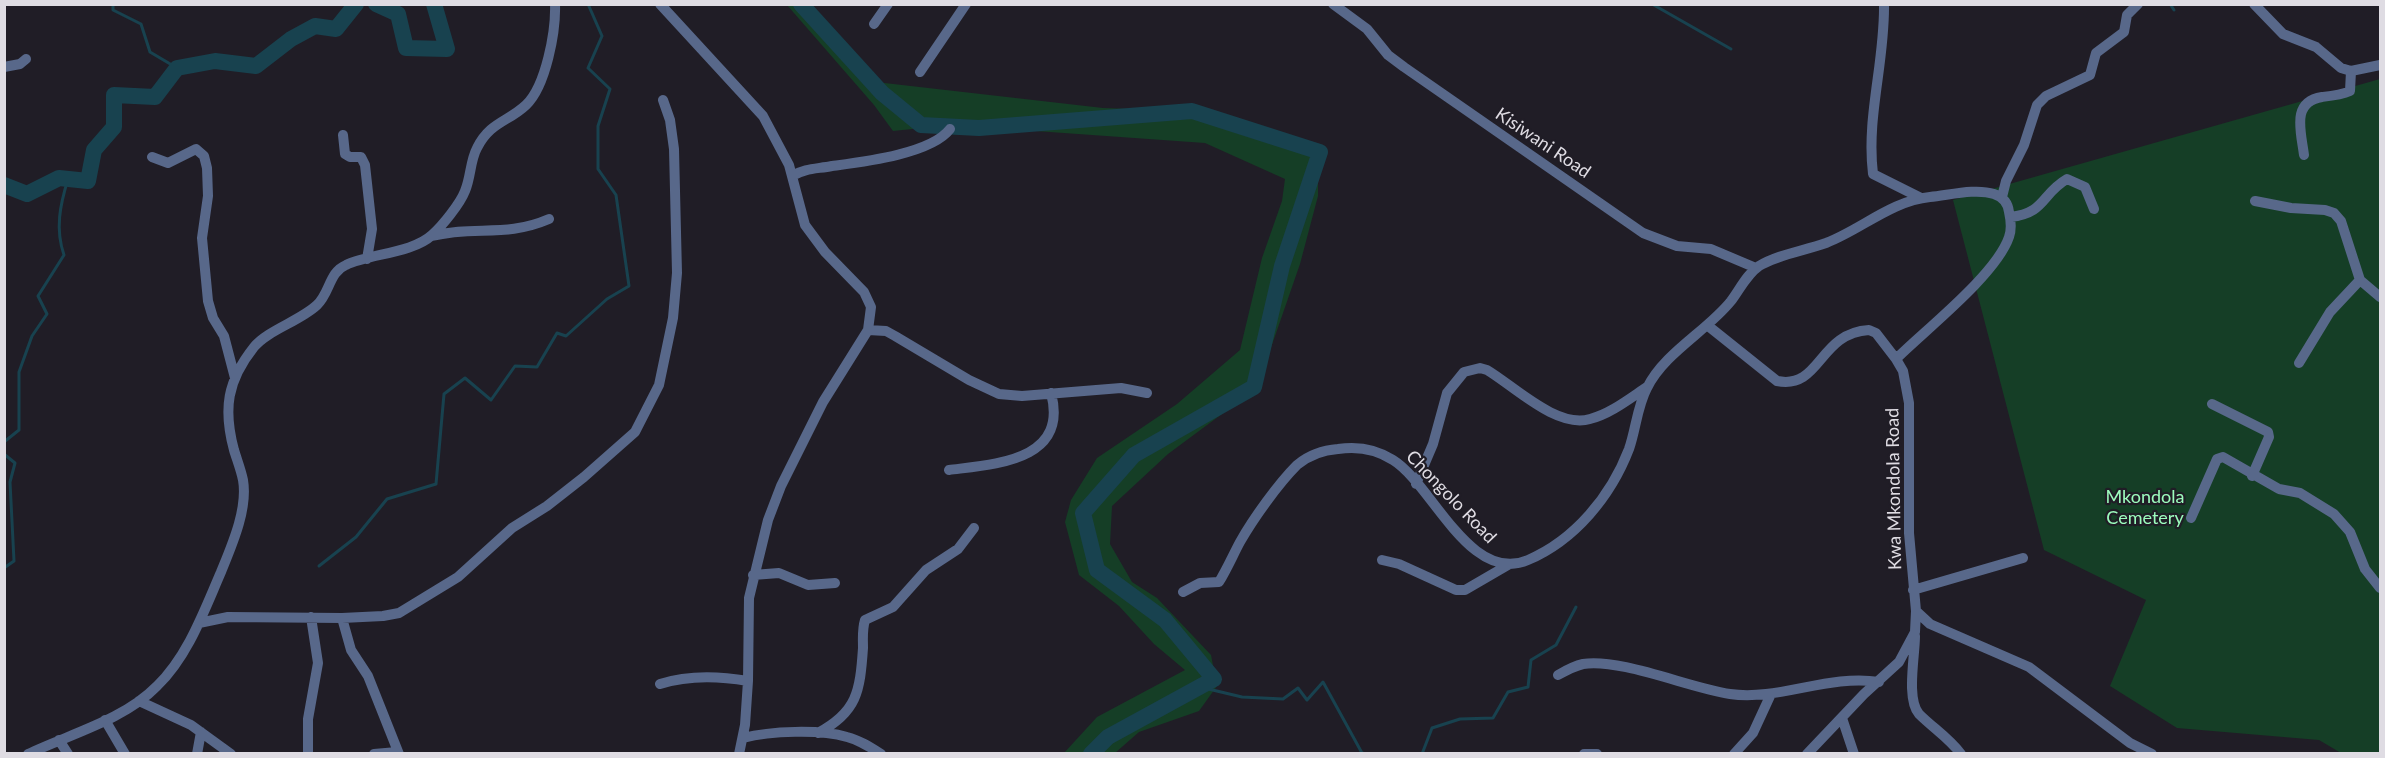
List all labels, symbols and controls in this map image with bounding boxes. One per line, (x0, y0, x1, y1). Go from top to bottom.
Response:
street label: Kisiwani Road (1491, 103, 1595, 183)
street label: Kwa Mkondola Road (1882, 408, 1906, 570)
street label: Chongolo Road (1401, 446, 1501, 548)
park label: Mkondola Cemetery (2106, 486, 2184, 528)

